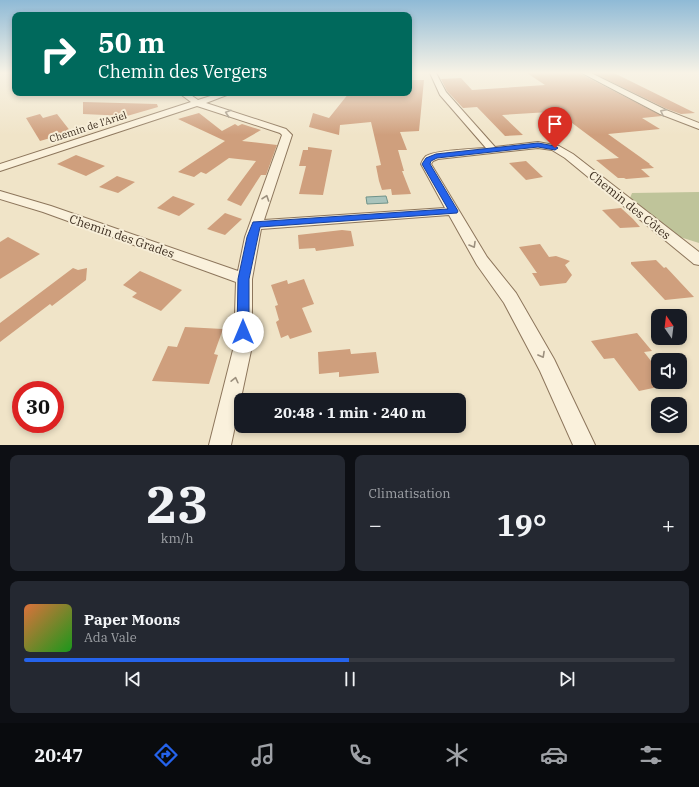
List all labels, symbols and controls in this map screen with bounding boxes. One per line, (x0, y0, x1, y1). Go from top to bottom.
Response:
text: 50 m (98, 24, 165, 61)
icon: right (32, 28, 84, 80)
text: Chemin des Vergers (98, 60, 267, 83)
pin (538, 107, 572, 148)
street label: Chemin de l'Ariel (48, 108, 128, 146)
one-way arrow (225, 109, 232, 118)
one-way arrow (660, 109, 667, 117)
icon: arrive (544, 113, 566, 135)
street label: Chemin des Côtes (586, 167, 674, 243)
one-way arrow (261, 194, 269, 201)
street label: Chemin des Grades (68, 211, 177, 261)
one-way arrow (469, 241, 476, 248)
north arrow (651, 309, 687, 345)
map controls (651, 309, 687, 433)
position arrow (222, 311, 264, 353)
one-way arrow (537, 351, 544, 358)
button: sound (651, 353, 687, 389)
one-way arrow (231, 377, 239, 383)
speed limit sign: 30 (12, 381, 64, 433)
button: layers (651, 397, 687, 433)
text: 20:48 · 1 min · 240 m (274, 403, 426, 422)
text: 23 (146, 470, 208, 537)
text: Climatisation (369, 485, 451, 502)
text: 19° (497, 505, 547, 544)
text: − (369, 510, 382, 539)
text: + (662, 510, 675, 539)
text: km/h (161, 530, 194, 547)
text: Paper Moons (84, 610, 180, 629)
text: Ada Vale (84, 629, 137, 646)
icon: previous (122, 668, 144, 690)
icon: pause (339, 668, 361, 690)
icon: next (556, 668, 578, 690)
icon: directions (152, 741, 180, 769)
icon: music (249, 741, 277, 769)
icon: phone (346, 741, 374, 769)
icon: climate (443, 741, 471, 769)
icon: car (540, 741, 568, 769)
icon: filters (637, 741, 665, 769)
text: 20:47 (34, 744, 83, 767)

